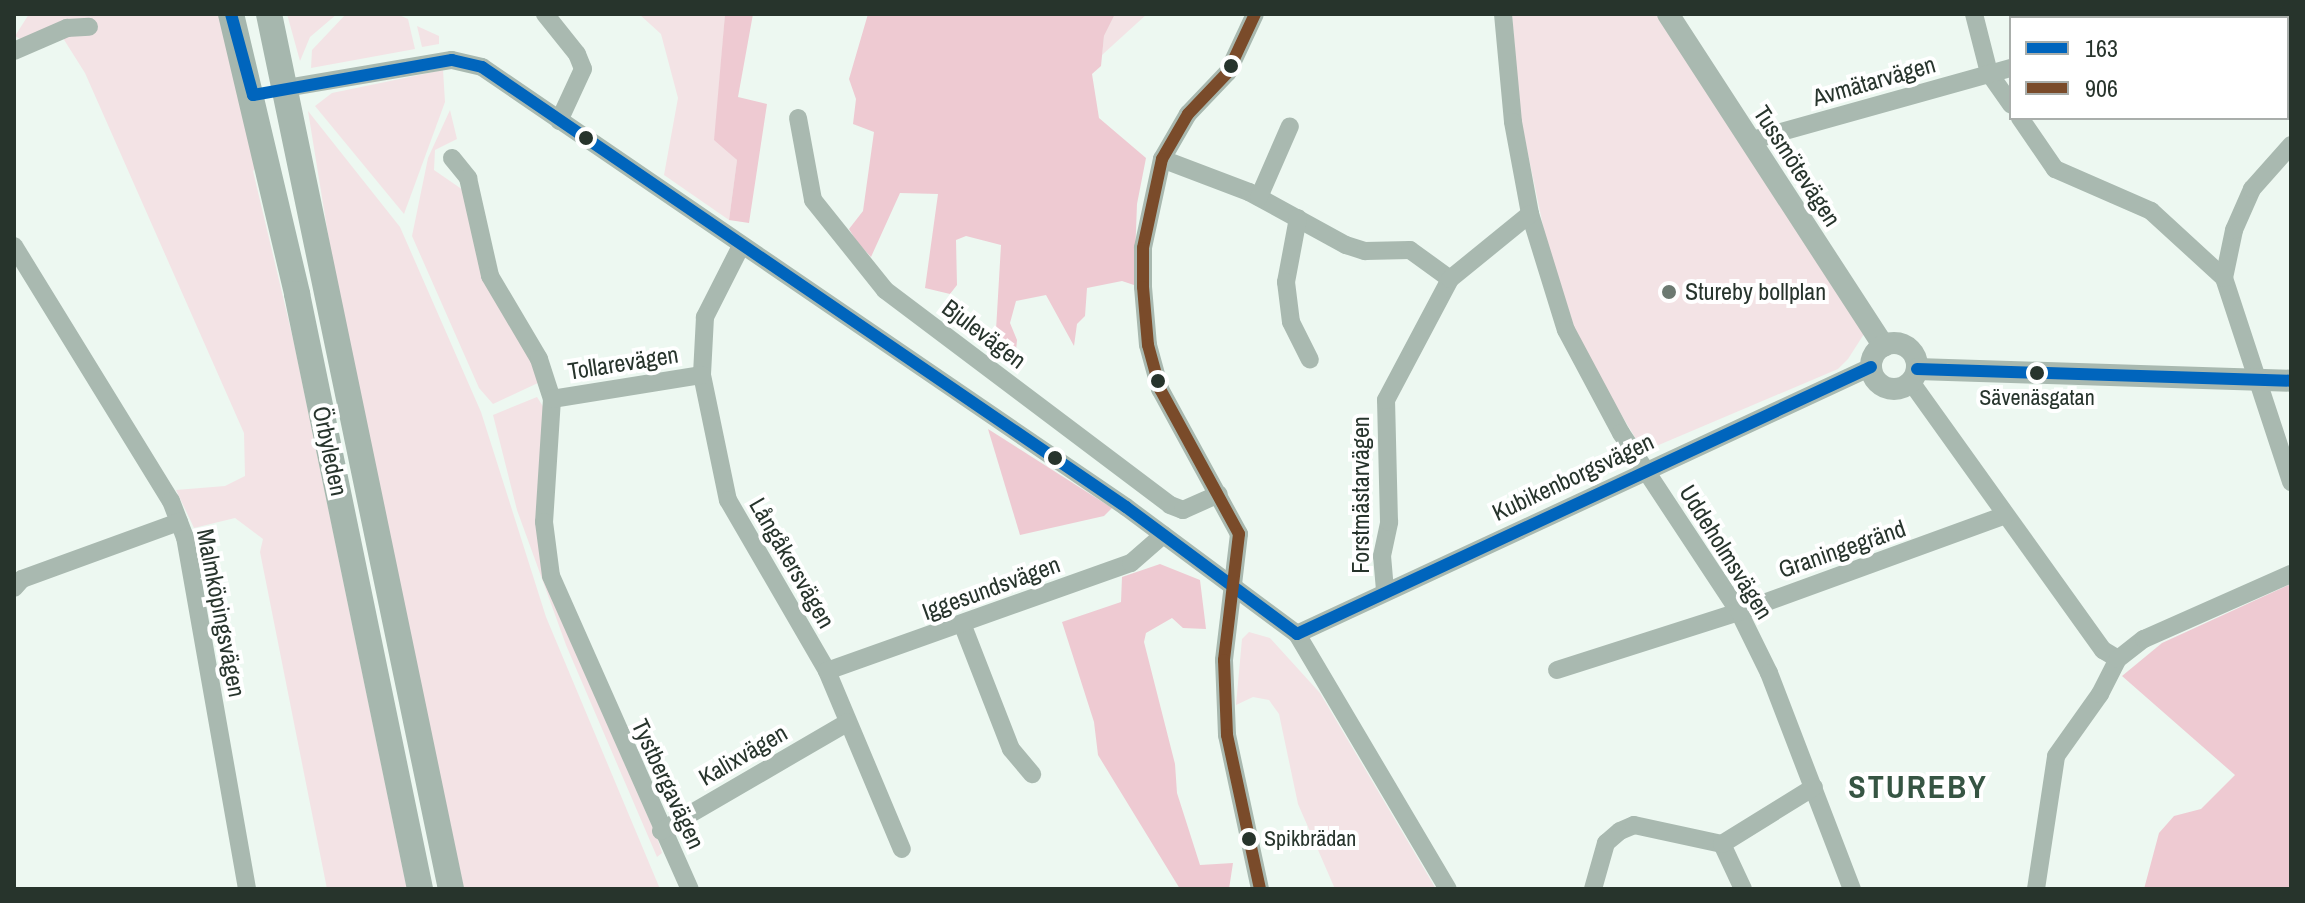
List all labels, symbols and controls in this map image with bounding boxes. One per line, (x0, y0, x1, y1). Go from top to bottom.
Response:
legend (2009, 16, 2289, 120)
text: 163 (2085, 32, 2118, 64)
street label: Avmätarvägen (1809, 50, 1939, 112)
unlabelled marker (1223, 58, 1239, 74)
text: 906 (2085, 72, 2118, 104)
street label: Tussmötevägen (1747, 100, 1847, 232)
unlabelled marker (578, 130, 594, 146)
place label: Stureby bollplan (1685, 278, 1826, 306)
marker: Stureby bollplan (1660, 283, 1678, 301)
street label: Bjulevägen (936, 293, 1032, 375)
street label: Tollarevägen (566, 340, 680, 386)
marker: Sävenäsgatan (2029, 365, 2045, 381)
unlabelled marker (1150, 373, 1166, 389)
place label: Sävenäsgatan (1979, 385, 2095, 411)
street label: Örbyleden (306, 404, 354, 498)
street label: Forstmästarvägen (1347, 416, 1375, 574)
street label: Kubikenborgsvägen (1488, 427, 1658, 527)
unlabelled marker (1047, 450, 1063, 466)
street label: Uddeholmsvägen (1673, 479, 1779, 625)
street label: Långåkersvägen (743, 493, 841, 633)
street label: Graningegränd (1775, 514, 1909, 584)
street label: Malmköpingsvägen (191, 526, 251, 700)
street label: Iggesundsvägen (918, 550, 1064, 626)
street label: Tystbergavägen (625, 714, 711, 854)
street label: Kalixvägen (694, 718, 792, 792)
district label: STUREBY (1848, 768, 1988, 806)
place label: Spikbrädan (1264, 826, 1356, 852)
marker: Spikbrädan (1241, 831, 1257, 847)

